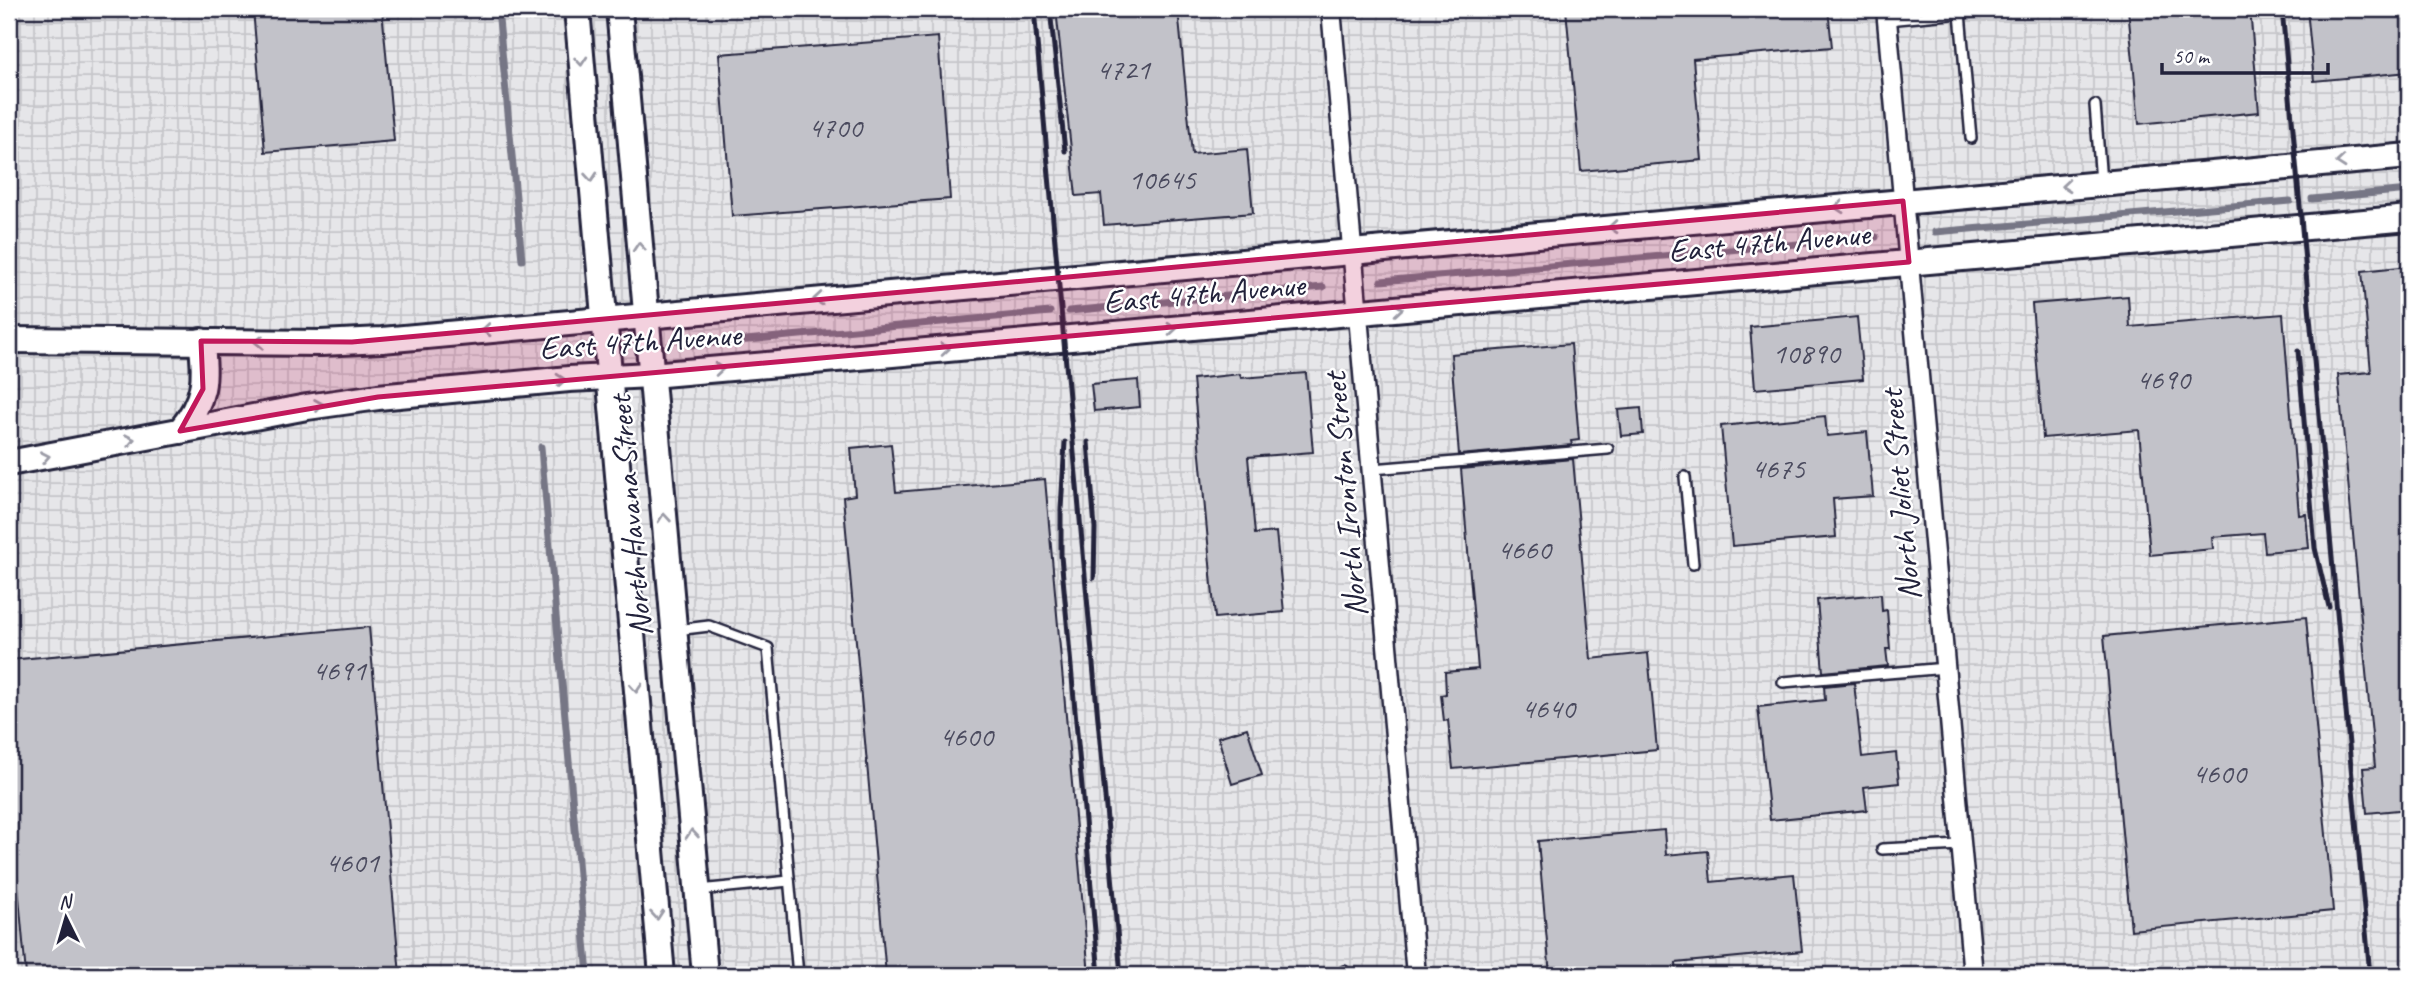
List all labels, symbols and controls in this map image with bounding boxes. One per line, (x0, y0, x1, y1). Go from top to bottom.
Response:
scale bar (2162, 32, 2329, 76)
text: 50 m (2173, 43, 2211, 69)
house number: 4721 (1096, 50, 1152, 88)
one-way arrow (573, 56, 588, 67)
house number: 4700 (808, 108, 864, 146)
one-way arrow (2335, 154, 2346, 169)
house number: 10645 (1128, 160, 1197, 198)
one-way arrow (583, 172, 598, 183)
one-way arrow (2060, 179, 2072, 194)
one-way arrow (1833, 199, 1845, 214)
street label: East 47th Avenue (1667, 212, 1874, 272)
one-way arrow (1607, 219, 1618, 234)
one-way arrow (632, 241, 647, 253)
street label: East 47th Avenue (1102, 263, 1309, 323)
one-way arrow (813, 291, 824, 306)
one-way arrow (1393, 302, 1404, 317)
street label: East 47th Avenue (538, 313, 744, 369)
one-way arrow (480, 322, 491, 337)
one-way arrow (1167, 322, 1178, 337)
one-way arrow (254, 334, 264, 350)
house number: 10890 (1772, 334, 1842, 372)
one-way arrow (940, 342, 951, 357)
house number: 4690 (2136, 360, 2193, 398)
one-way arrow (713, 362, 724, 377)
street label: North Ironton Street (1313, 368, 1377, 619)
one-way arrow (556, 373, 567, 388)
street label: North Joliet Street (1870, 385, 1930, 602)
street label: North Havana Street (598, 391, 661, 638)
one-way arrow (313, 398, 325, 413)
one-way arrow (124, 434, 136, 449)
house number: 4675 (1751, 449, 1807, 487)
one-way arrow (39, 451, 51, 466)
one-way arrow (657, 512, 672, 523)
house number: 4660 (1497, 530, 1554, 568)
house number: 4691 (312, 651, 367, 689)
one-way arrow (629, 682, 644, 694)
house number: 4640 (1521, 689, 1578, 727)
house number: 4600 (939, 717, 995, 755)
house number: 4600 (2192, 754, 2249, 792)
one-way arrow (685, 828, 700, 839)
house number: 4601 (325, 843, 380, 881)
north arrow (32, 883, 102, 953)
text: N (58, 889, 75, 915)
one-way arrow (649, 909, 664, 920)

